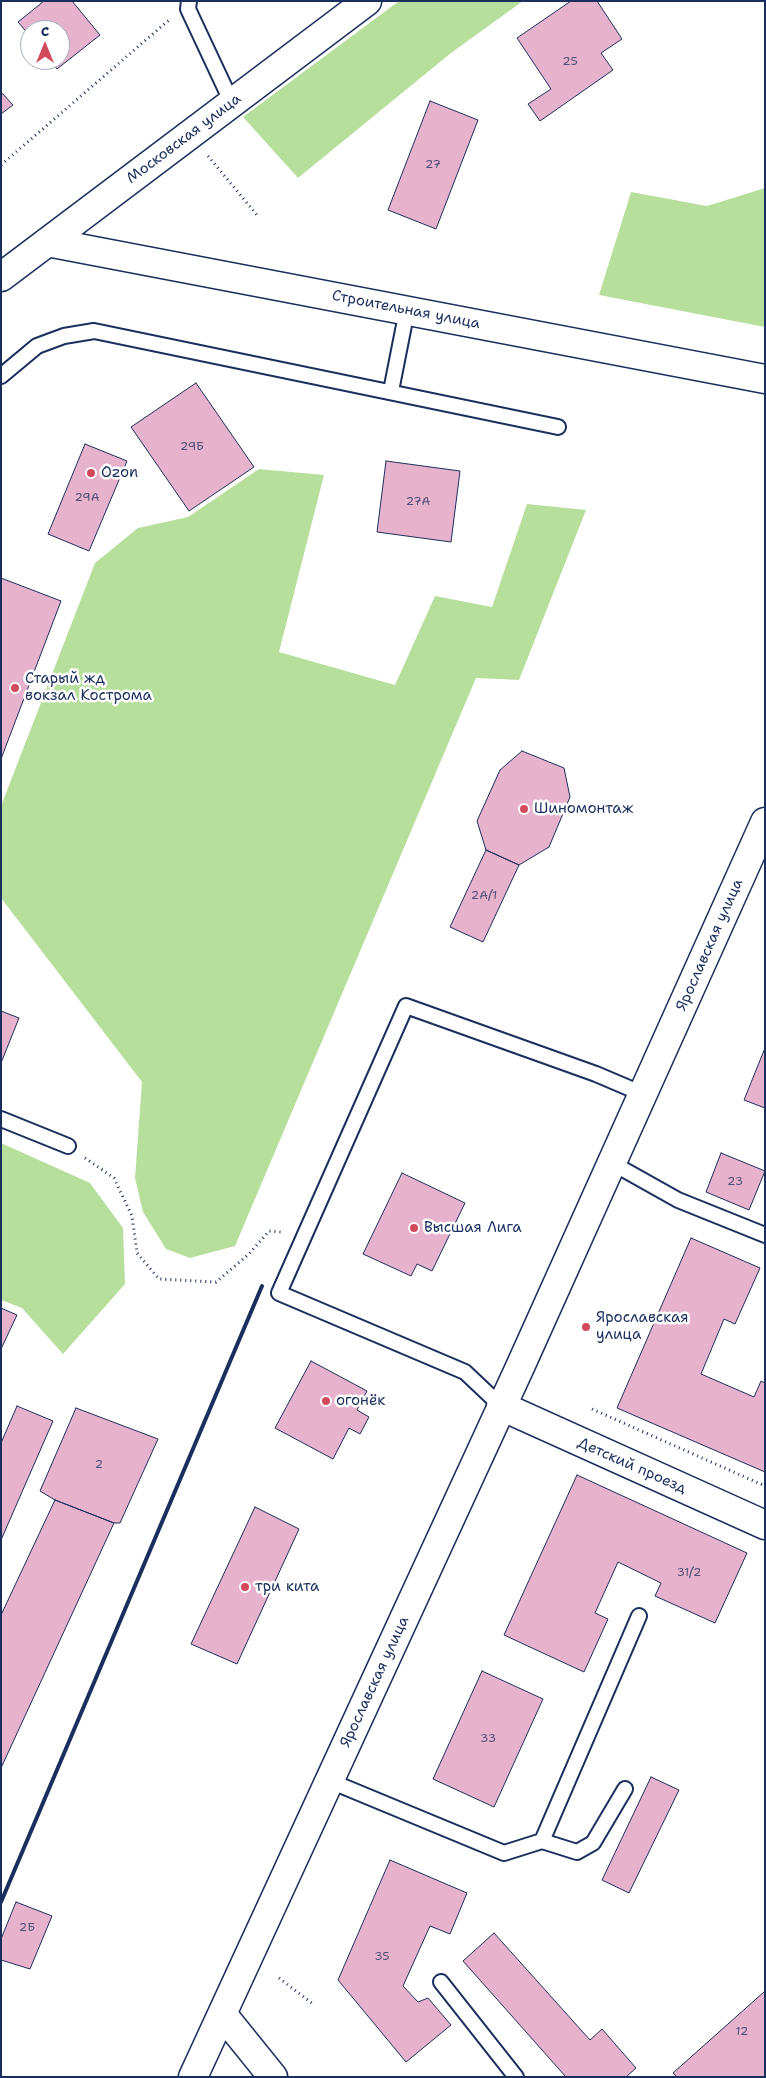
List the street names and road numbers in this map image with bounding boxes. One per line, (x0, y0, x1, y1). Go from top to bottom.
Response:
street label: Московская улица (123, 90, 245, 188)
street label: Строительная улица (330, 287, 482, 333)
street label: Ярославская улица (673, 876, 747, 1014)
street label: Детский проезд (575, 1434, 689, 1498)
street label: Ярославская улица (337, 1613, 413, 1751)

